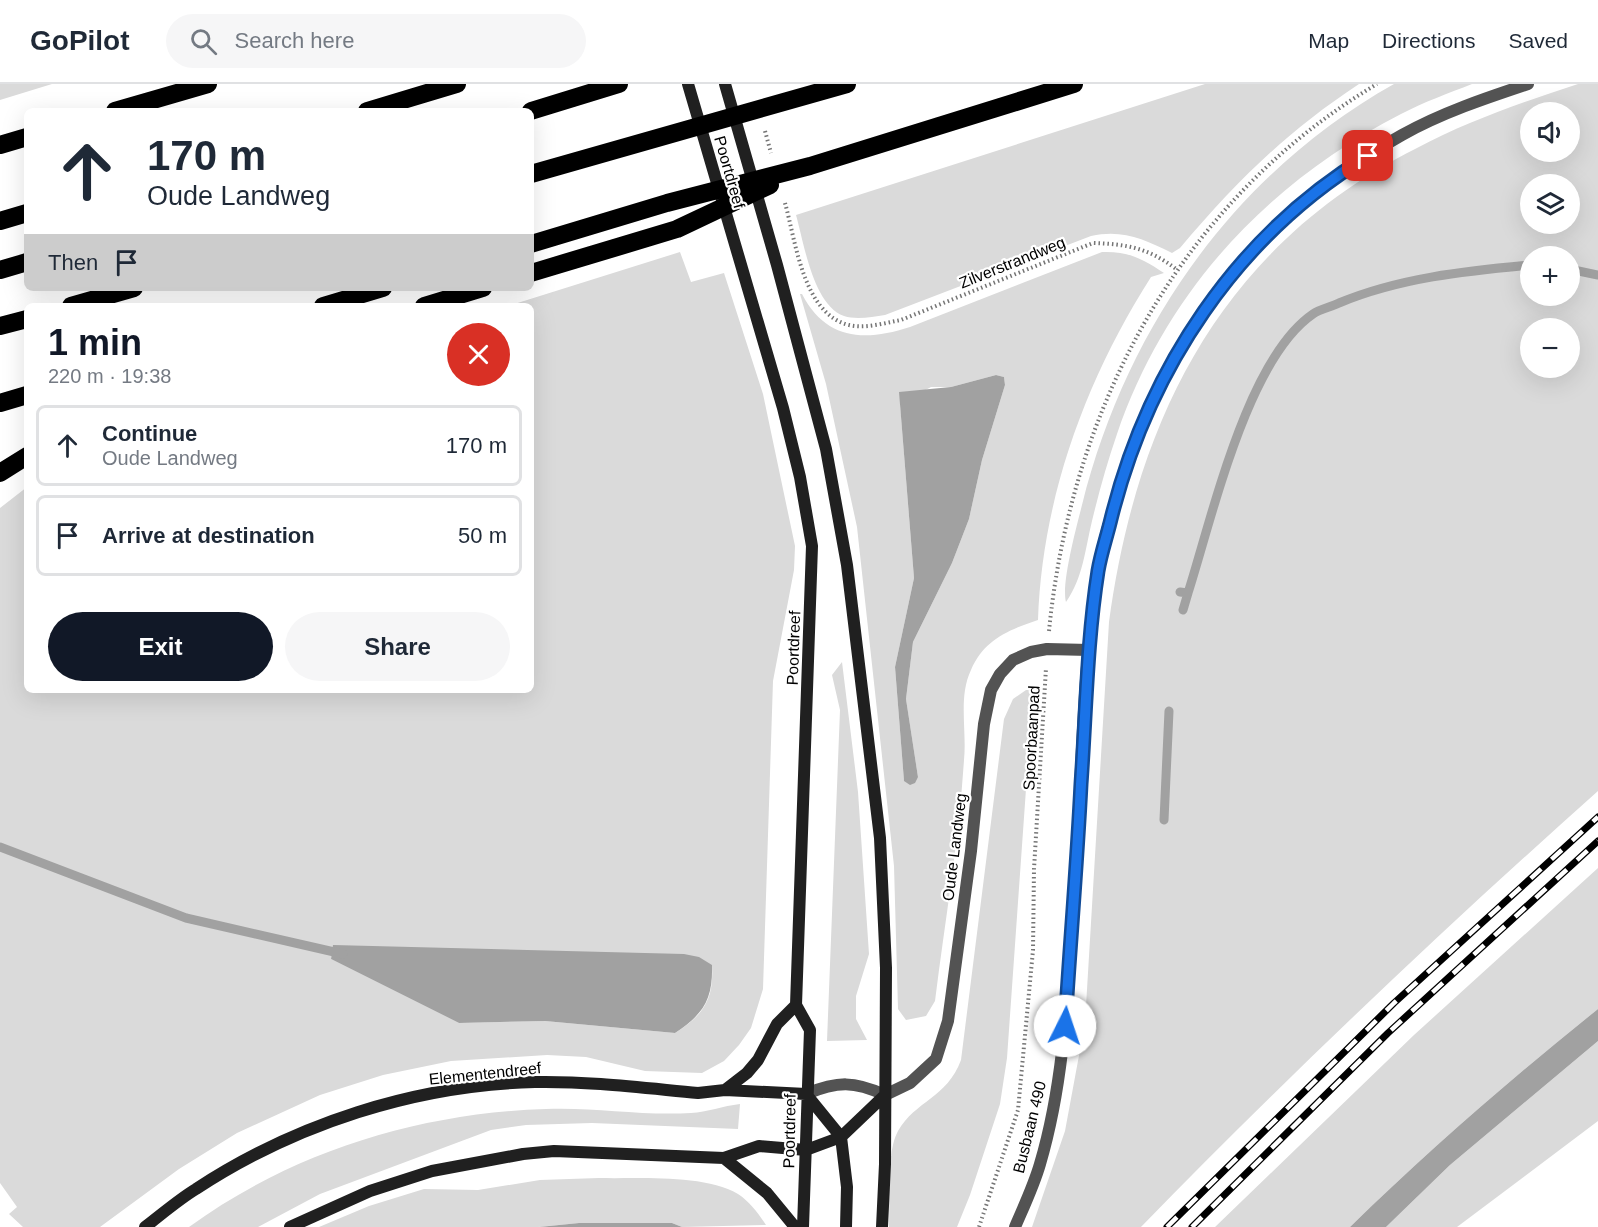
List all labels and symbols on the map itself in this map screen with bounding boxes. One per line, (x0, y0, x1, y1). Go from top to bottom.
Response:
pin (1342, 130, 1393, 181)
street label: Poortdreef (711, 134, 748, 211)
street label: Zilverstrandweg (957, 233, 1068, 291)
street label: Poortdreef (784, 610, 803, 686)
street label: Spoorbaanpad (1020, 685, 1043, 791)
street label: Oude Landweg (939, 792, 970, 902)
position arrow (1033, 994, 1097, 1058)
street label: Elementendreef (428, 1059, 543, 1088)
street label: Busbaan 490 (1010, 1079, 1049, 1175)
street label: Poortdreef (780, 1093, 799, 1169)

